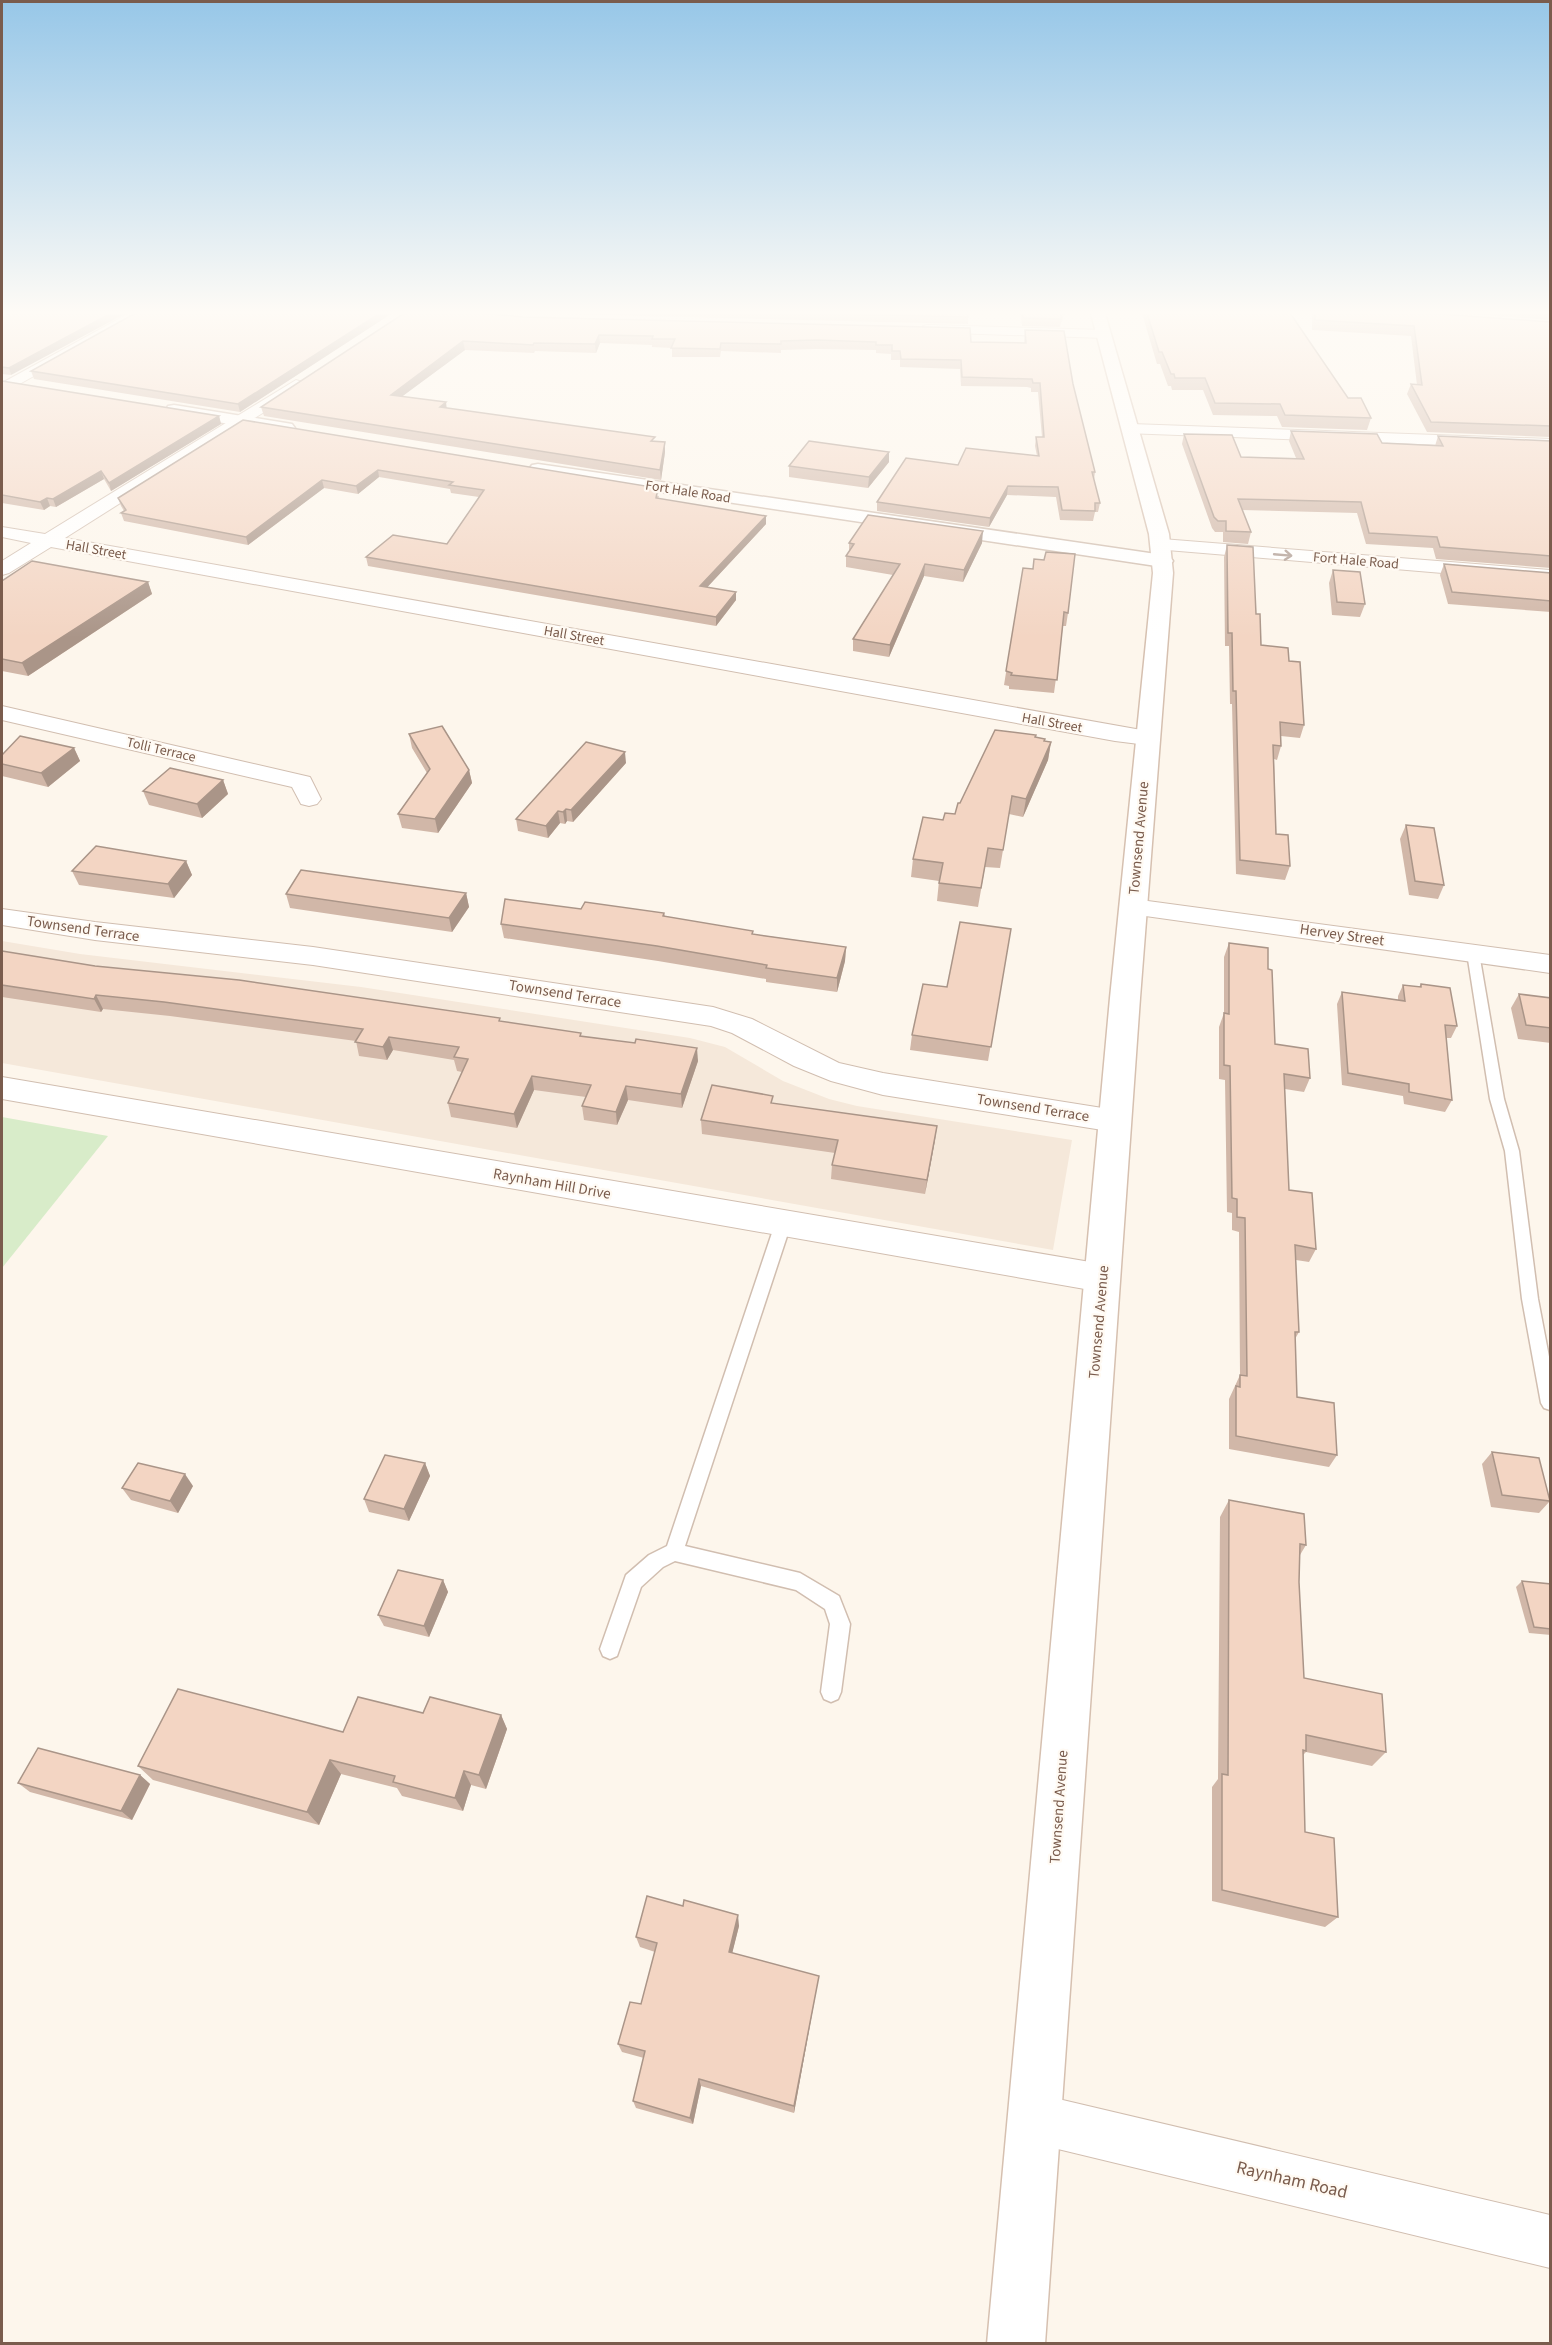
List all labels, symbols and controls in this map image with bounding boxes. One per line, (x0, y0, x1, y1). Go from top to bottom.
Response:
street label: Fort Hale Road (644, 475, 732, 509)
street label: Hall Street (64, 535, 128, 565)
street label: Fort Hale Road (1312, 547, 1400, 575)
one-way arrow (1272, 550, 1292, 561)
street label: Hall Street (542, 621, 606, 651)
street label: Hall Street (1020, 708, 1084, 738)
street label: Tolli Terrace (124, 732, 198, 768)
street label: Townsend Avenue (1124, 780, 1154, 896)
street label: Townsend Terrace (25, 911, 141, 947)
street label: Hervey Street (1299, 919, 1385, 951)
street label: Townsend Terrace (507, 975, 623, 1013)
street label: Townsend Terrace (975, 1089, 1091, 1127)
street label: Raynham Hill Drive (492, 1163, 612, 1205)
street label: Townsend Avenue (1084, 1264, 1114, 1380)
street label: Townsend Avenue (1045, 1750, 1073, 1864)
street label: Raynham Road (1234, 2155, 1350, 2205)

